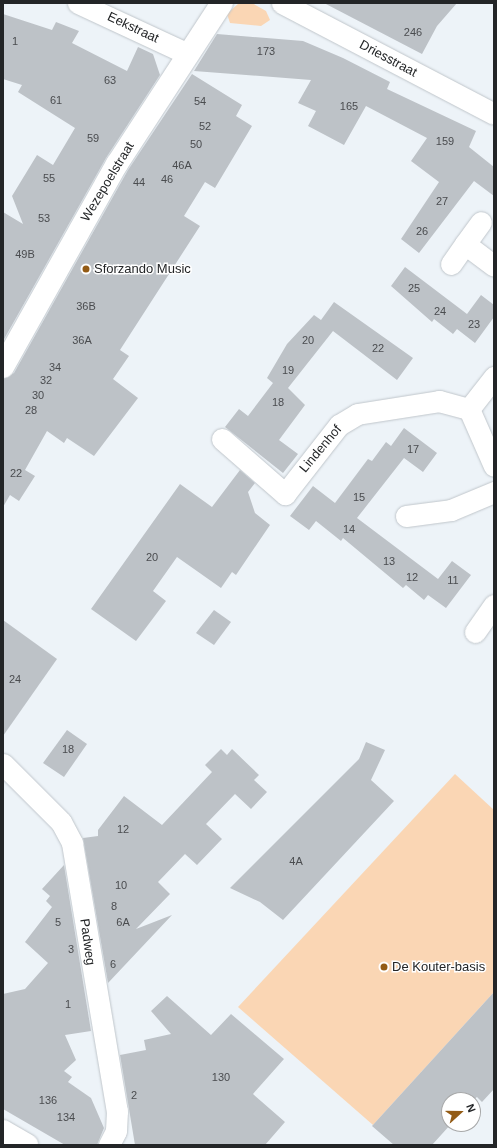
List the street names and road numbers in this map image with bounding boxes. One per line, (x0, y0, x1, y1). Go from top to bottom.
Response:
street label: Eekstraat (105, 9, 161, 47)
street label: Driesstraat (357, 37, 419, 81)
street label: Wezepoelstraat (78, 139, 138, 225)
street label: Lindenhof (297, 422, 345, 476)
street label: Padweg (76, 918, 98, 966)

